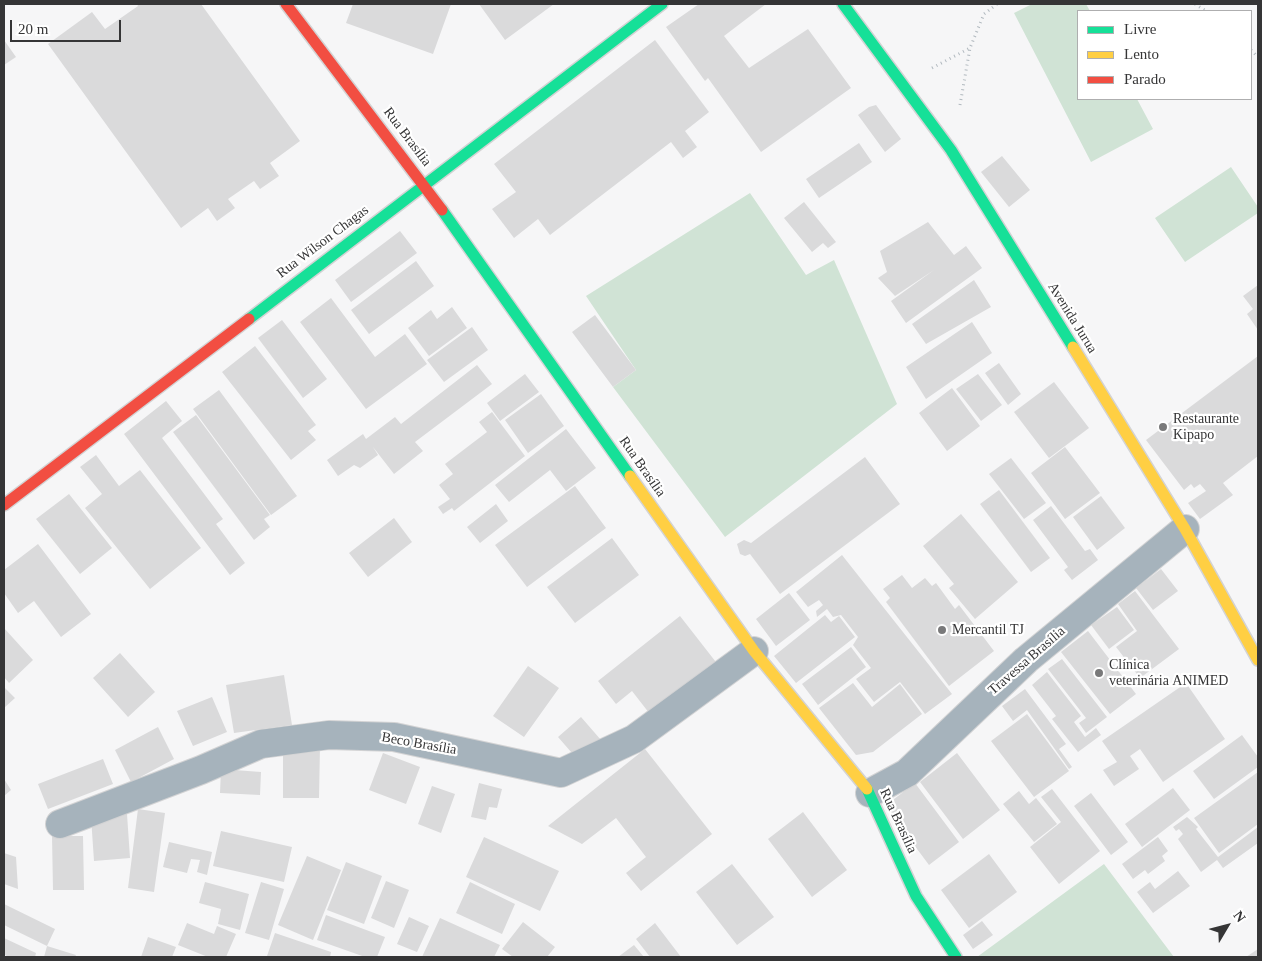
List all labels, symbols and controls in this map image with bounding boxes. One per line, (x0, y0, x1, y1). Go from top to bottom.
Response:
scale bar (12, 10, 124, 42)
legend (1077, 10, 1252, 100)
text: 20 m (18, 21, 48, 37)
text: Livre (1124, 21, 1156, 37)
text: Lento (1124, 46, 1159, 62)
text: Parado (1124, 71, 1166, 87)
street label: Rua Brasília (379, 104, 435, 170)
street label: Rua Wilson Chagas (274, 202, 372, 282)
street label: Avenida Jurua (1044, 280, 1100, 356)
place label: Restaurante Kipapo (1173, 411, 1239, 444)
marker: Restaurante Kipapo (1157, 421, 1169, 433)
street label: Rua Brasília (615, 434, 669, 500)
place label: Mercantil TJ (952, 622, 1024, 638)
street label: Travessa Brasília (985, 623, 1069, 699)
marker: Mercantil TJ (936, 624, 948, 636)
place label: Clínica veterinária ANIMED (1109, 657, 1228, 690)
marker: Clínica veterinária ANIMED (1093, 667, 1105, 679)
street label: Beco Brasília (380, 729, 458, 759)
street label: Rua Brasília (876, 786, 920, 856)
north arrow (1202, 901, 1252, 951)
text: N (1230, 908, 1248, 925)

